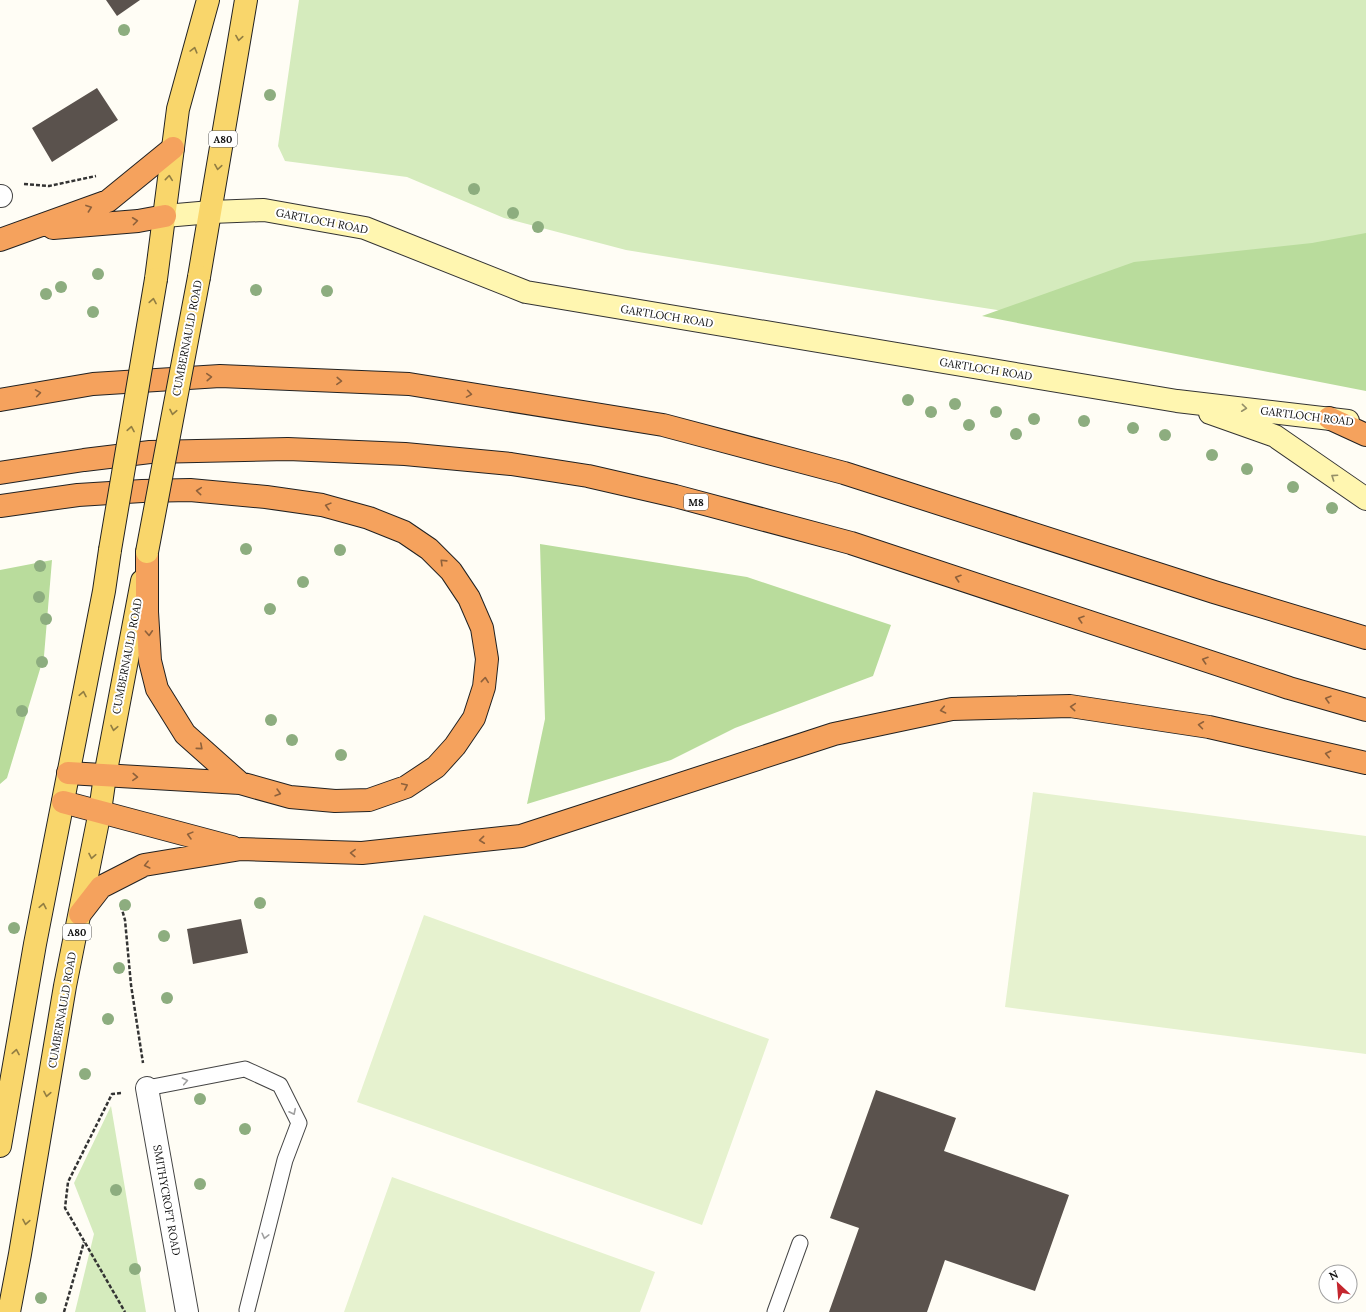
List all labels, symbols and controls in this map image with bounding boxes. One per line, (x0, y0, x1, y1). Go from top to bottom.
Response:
one-way arrow (235, 35, 244, 42)
one-way arrow (189, 47, 198, 54)
road number: A80 (209, 131, 237, 147)
one-way arrow (214, 164, 223, 170)
one-way arrow (165, 175, 174, 181)
one-way arrow (86, 204, 93, 212)
street label: GARTLOCH ROAD (275, 205, 369, 237)
one-way arrow (132, 217, 138, 226)
street label: CUMBERNAULD ROAD (169, 279, 205, 397)
one-way arrow (148, 298, 156, 304)
street label: GARTLOCH ROAD (620, 302, 714, 330)
street label: GARTLOCH ROAD (939, 355, 1033, 383)
one-way arrow (206, 372, 213, 381)
one-way arrow (336, 377, 342, 385)
one-way arrow (35, 389, 42, 398)
one-way arrow (465, 389, 472, 398)
one-way arrow (1241, 403, 1247, 412)
street label: GARTLOCH ROAD (1260, 403, 1354, 429)
one-way arrow (170, 409, 178, 415)
one-way arrow (126, 426, 134, 432)
one-way arrow (1331, 474, 1338, 481)
one-way arrow (196, 486, 202, 495)
road number: M8 (684, 494, 708, 510)
one-way arrow (325, 503, 331, 511)
one-way arrow (440, 560, 448, 567)
one-way arrow (954, 575, 961, 583)
street label: CUMBERNAULD ROAD (109, 597, 145, 715)
one-way arrow (1078, 615, 1085, 624)
one-way arrow (144, 630, 153, 636)
one-way arrow (1201, 656, 1208, 665)
one-way arrow (480, 677, 489, 683)
one-way arrow (79, 691, 87, 697)
one-way arrow (1325, 695, 1332, 704)
one-way arrow (1070, 703, 1076, 712)
one-way arrow (940, 706, 946, 714)
one-way arrow (1198, 721, 1204, 730)
one-way arrow (110, 725, 119, 731)
one-way arrow (195, 743, 203, 750)
one-way arrow (1325, 751, 1331, 759)
one-way arrow (132, 773, 138, 782)
one-way arrow (400, 783, 408, 791)
one-way arrow (274, 788, 281, 797)
one-way arrow (187, 832, 193, 840)
one-way arrow (479, 836, 485, 845)
one-way arrow (350, 849, 356, 857)
one-way arrow (88, 853, 96, 859)
one-way arrow (144, 860, 151, 868)
one-way arrow (38, 903, 46, 909)
road number: A80 (63, 924, 91, 940)
street label: CUMBERNAULD ROAD (45, 951, 79, 1069)
one-way arrow (12, 1049, 20, 1055)
one-way arrow (182, 1077, 188, 1085)
one-way arrow (43, 1091, 52, 1097)
one-way arrow (289, 1108, 296, 1115)
street label: SMITHYCROFT ROAD (150, 1144, 184, 1256)
one-way arrow (22, 1219, 30, 1225)
one-way arrow (262, 1233, 270, 1239)
north arrow (1318, 1264, 1358, 1304)
text: N (1327, 1267, 1341, 1283)

